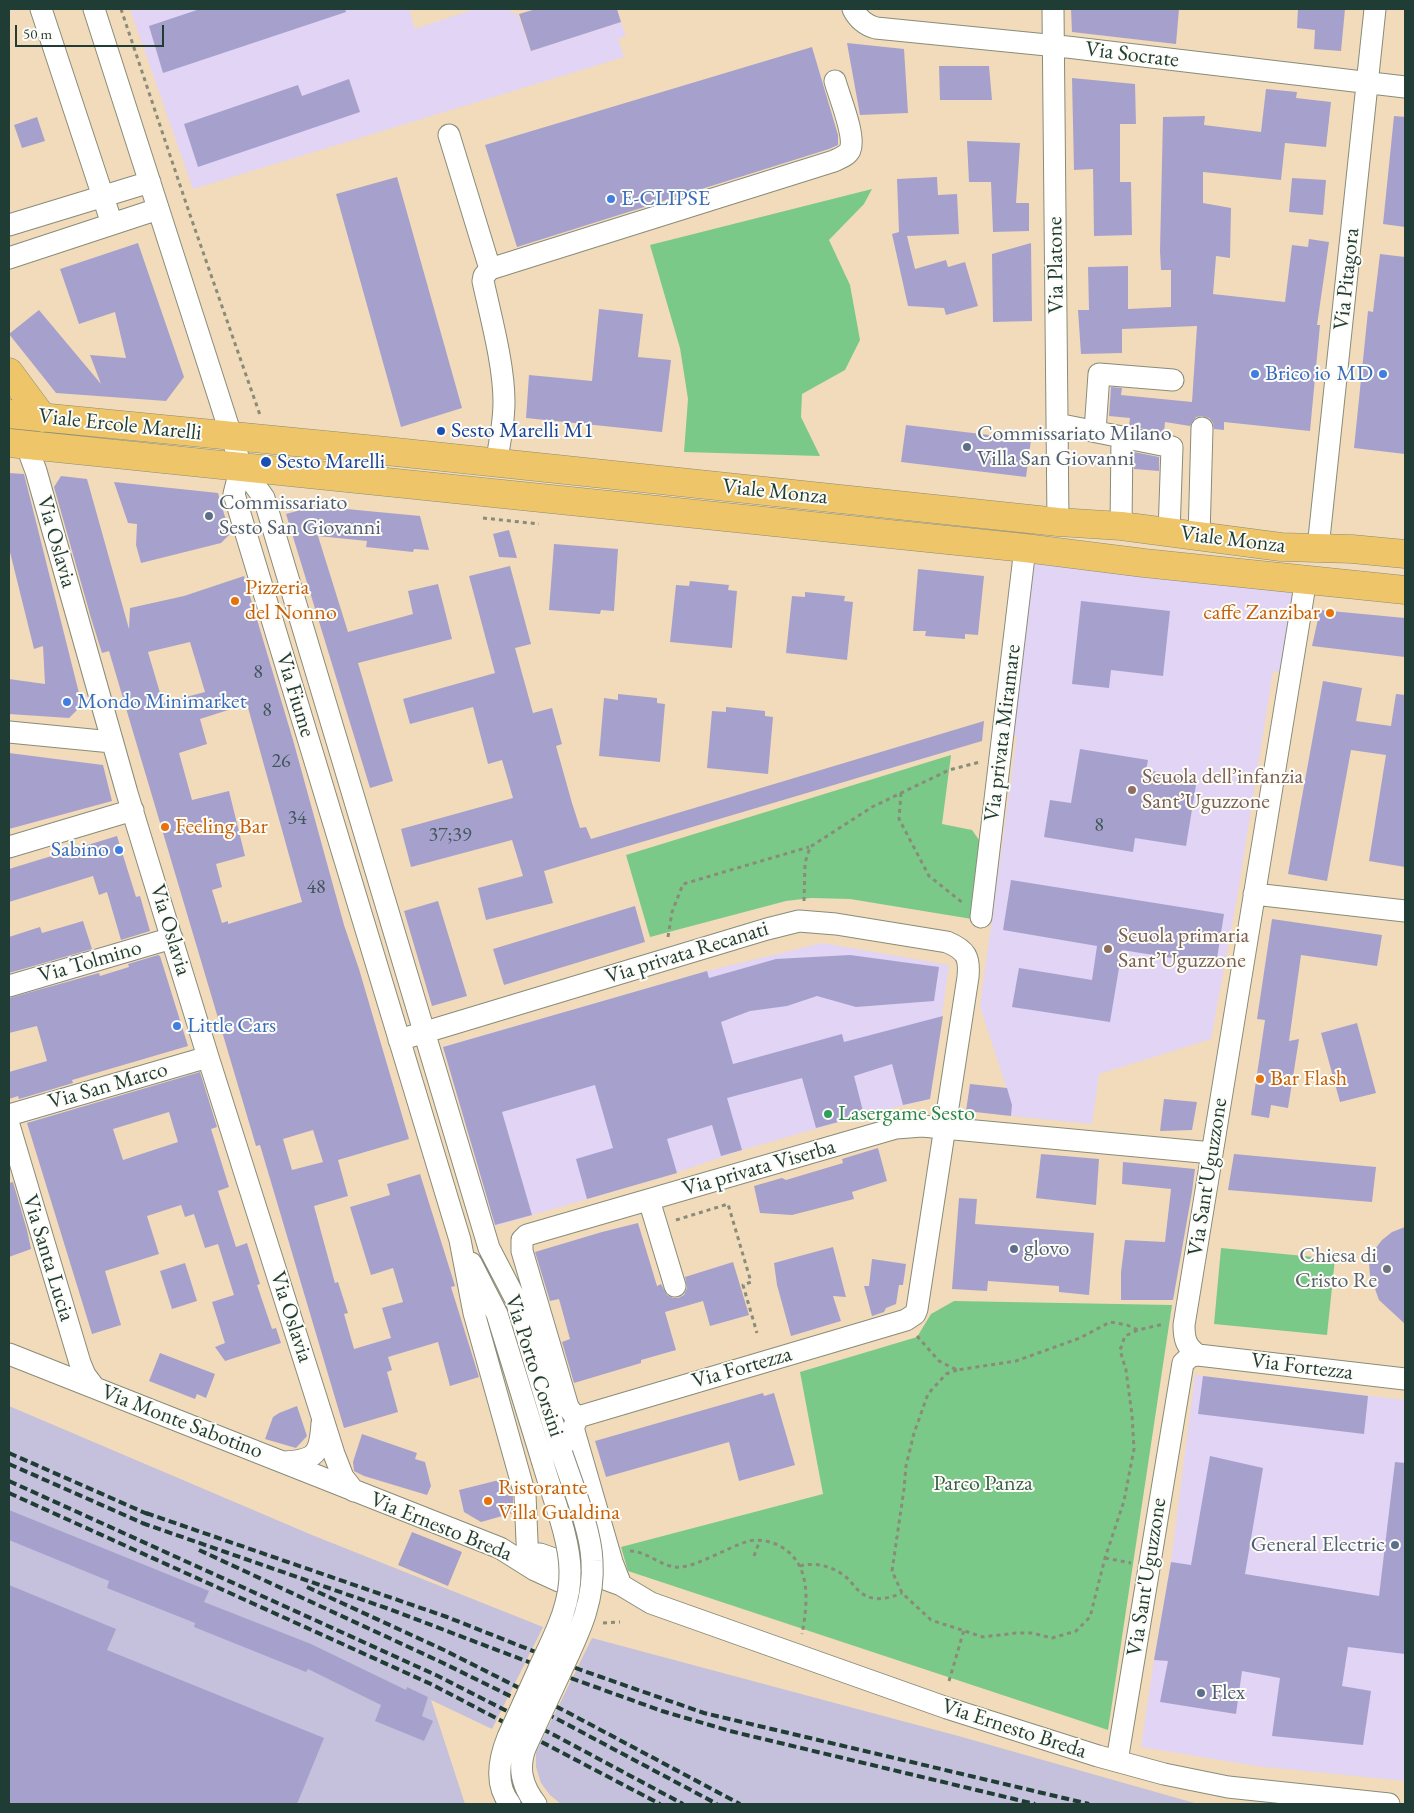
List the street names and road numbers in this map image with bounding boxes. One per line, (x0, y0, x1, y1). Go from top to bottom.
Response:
street label: Via Socrate (1084, 36, 1180, 74)
street label: Via Platone (1042, 216, 1070, 314)
street label: Via Pitagora (1329, 227, 1365, 331)
street label: Viale Ercole Marelli (37, 403, 203, 447)
street label: Viale Monza (721, 473, 829, 511)
street label: Via Oslavia (30, 493, 82, 591)
street label: Viale Monza (1179, 520, 1287, 560)
street label: Via privata Miramare (979, 643, 1027, 823)
street label: Via Fiume (270, 650, 320, 740)
street label: Via Oslavia (144, 881, 196, 979)
street label: Via privata Recanati (602, 916, 772, 990)
street label: Via Tolmino (35, 935, 145, 989)
street label: Via San Marco (45, 1056, 171, 1116)
street label: Via Sant'Uguzzone (1182, 1096, 1234, 1258)
street label: Via privata Viserba (680, 1134, 838, 1202)
street label: Via Santa Lucia (16, 1191, 80, 1325)
street label: Via Oslavia (264, 1268, 318, 1366)
street label: Via Porto Corsini (499, 1292, 569, 1440)
street label: Via Fortezza (689, 1341, 795, 1395)
street label: Via Fortezza (1249, 1348, 1355, 1386)
street label: Via Monte Sabotino (98, 1379, 266, 1465)
street label: Via Ernesto Breda (366, 1487, 516, 1567)
street label: Via Sant'Uguzzone (1121, 1496, 1173, 1658)
street label: Via Ernesto Breda (938, 1693, 1090, 1765)

